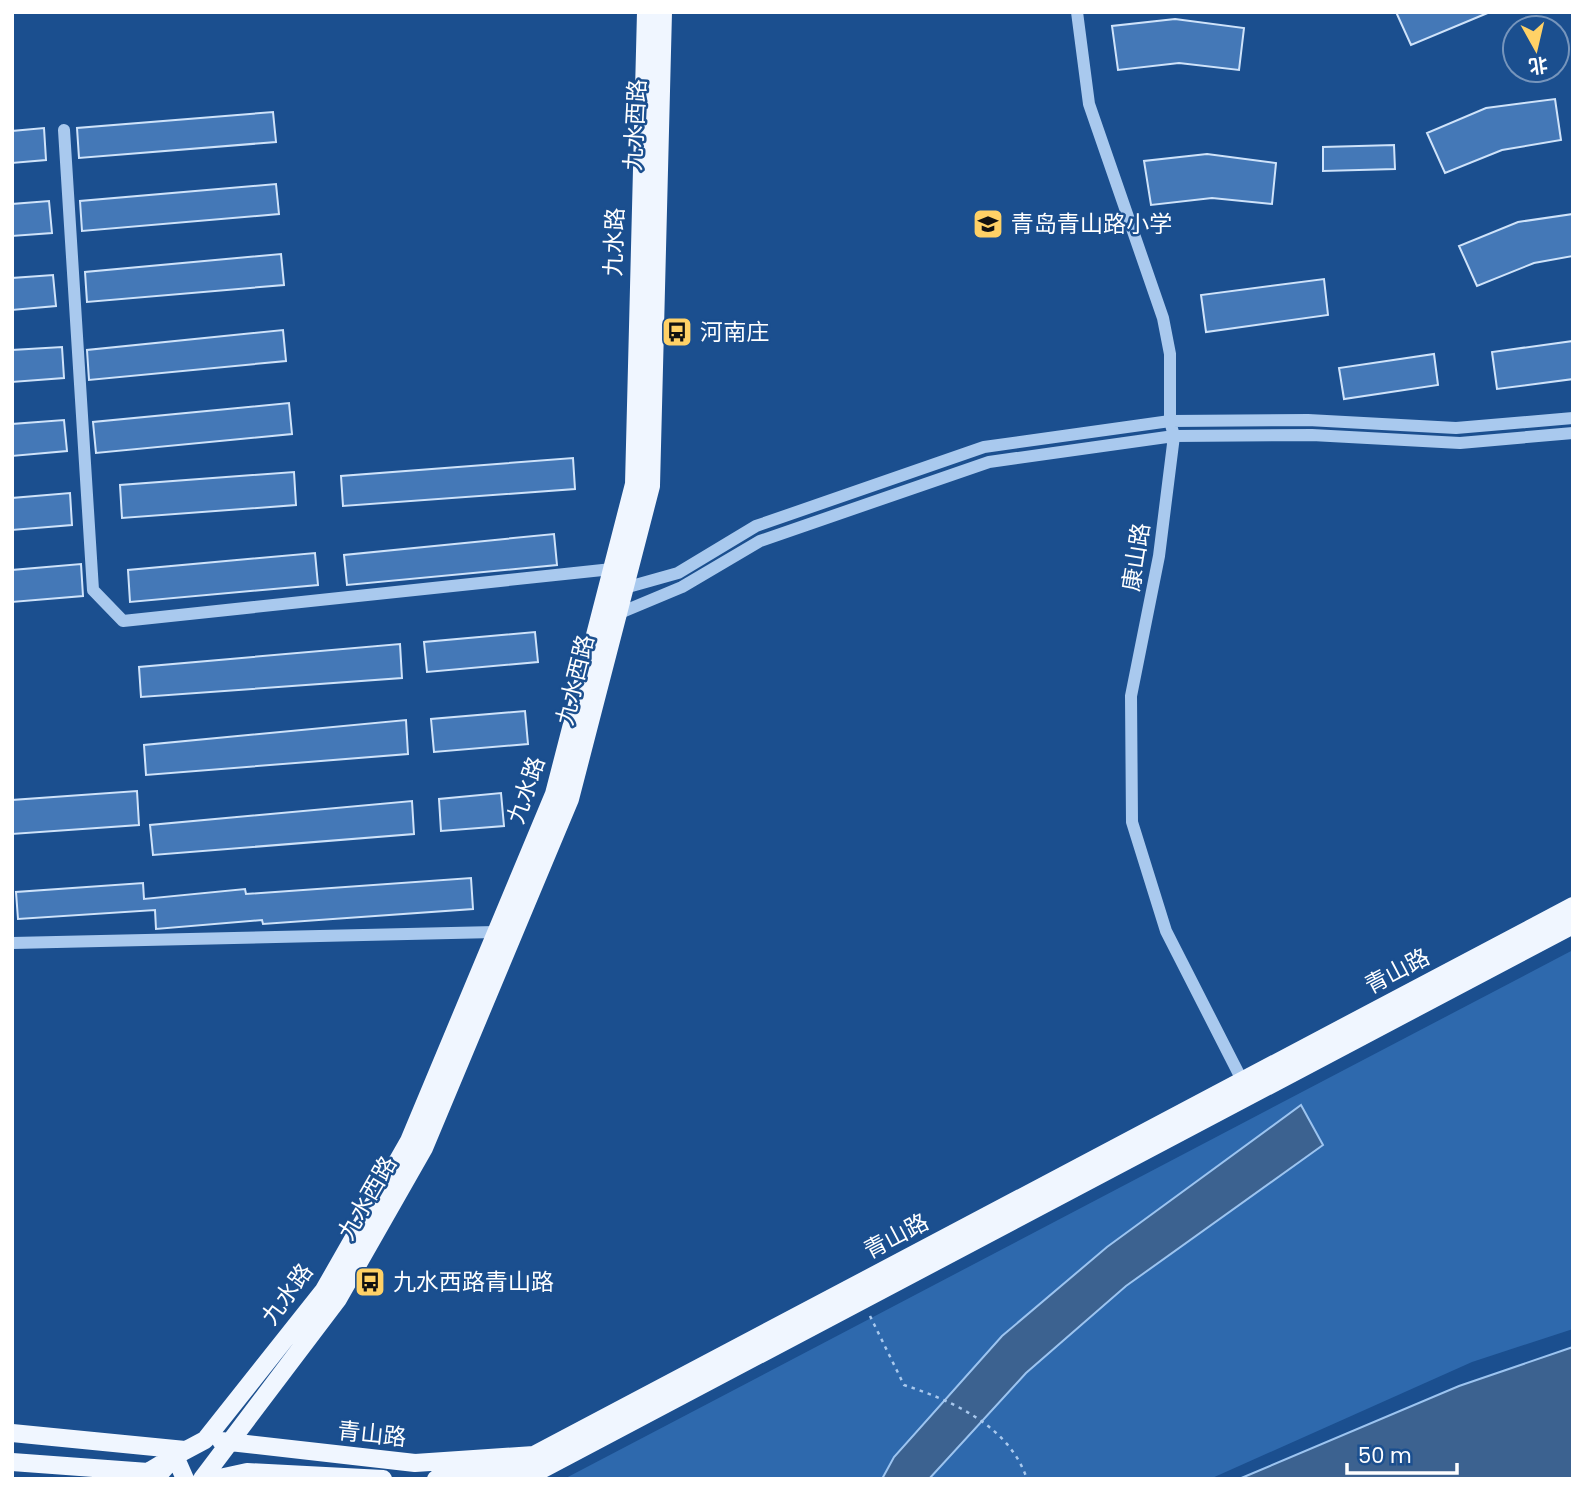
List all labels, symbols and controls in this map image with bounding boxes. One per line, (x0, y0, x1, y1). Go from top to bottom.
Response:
north arrow (1501, 14, 1571, 84)
text: 北 (1527, 51, 1550, 80)
street label: 九水西路 (617, 78, 653, 172)
street label: 九水路 (597, 207, 631, 277)
school or university icon: 青岛青山路小学 (971, 207, 1005, 241)
place label: 青岛青山路小学 (1011, 208, 1172, 240)
bus stop icon: 河南庄 (660, 315, 694, 349)
place label: 河南庄 (700, 316, 769, 348)
street label: 康山路 (1115, 520, 1157, 594)
street label: 九水西路 (548, 631, 602, 729)
street label: 九水路 (500, 752, 552, 828)
street label: 青山路 (1359, 941, 1435, 1001)
street label: 九水西路 (330, 1150, 404, 1246)
street label: 青山路 (858, 1206, 934, 1266)
street label: 九水路 (254, 1257, 320, 1331)
bus stop icon: 九水西路青山路 (353, 1265, 387, 1299)
place label: 九水西路青山路 (393, 1266, 554, 1298)
street label: 青山路 (336, 1414, 408, 1454)
scale bar (1347, 1432, 1457, 1476)
text: 50 m (1358, 1441, 1412, 1470)

